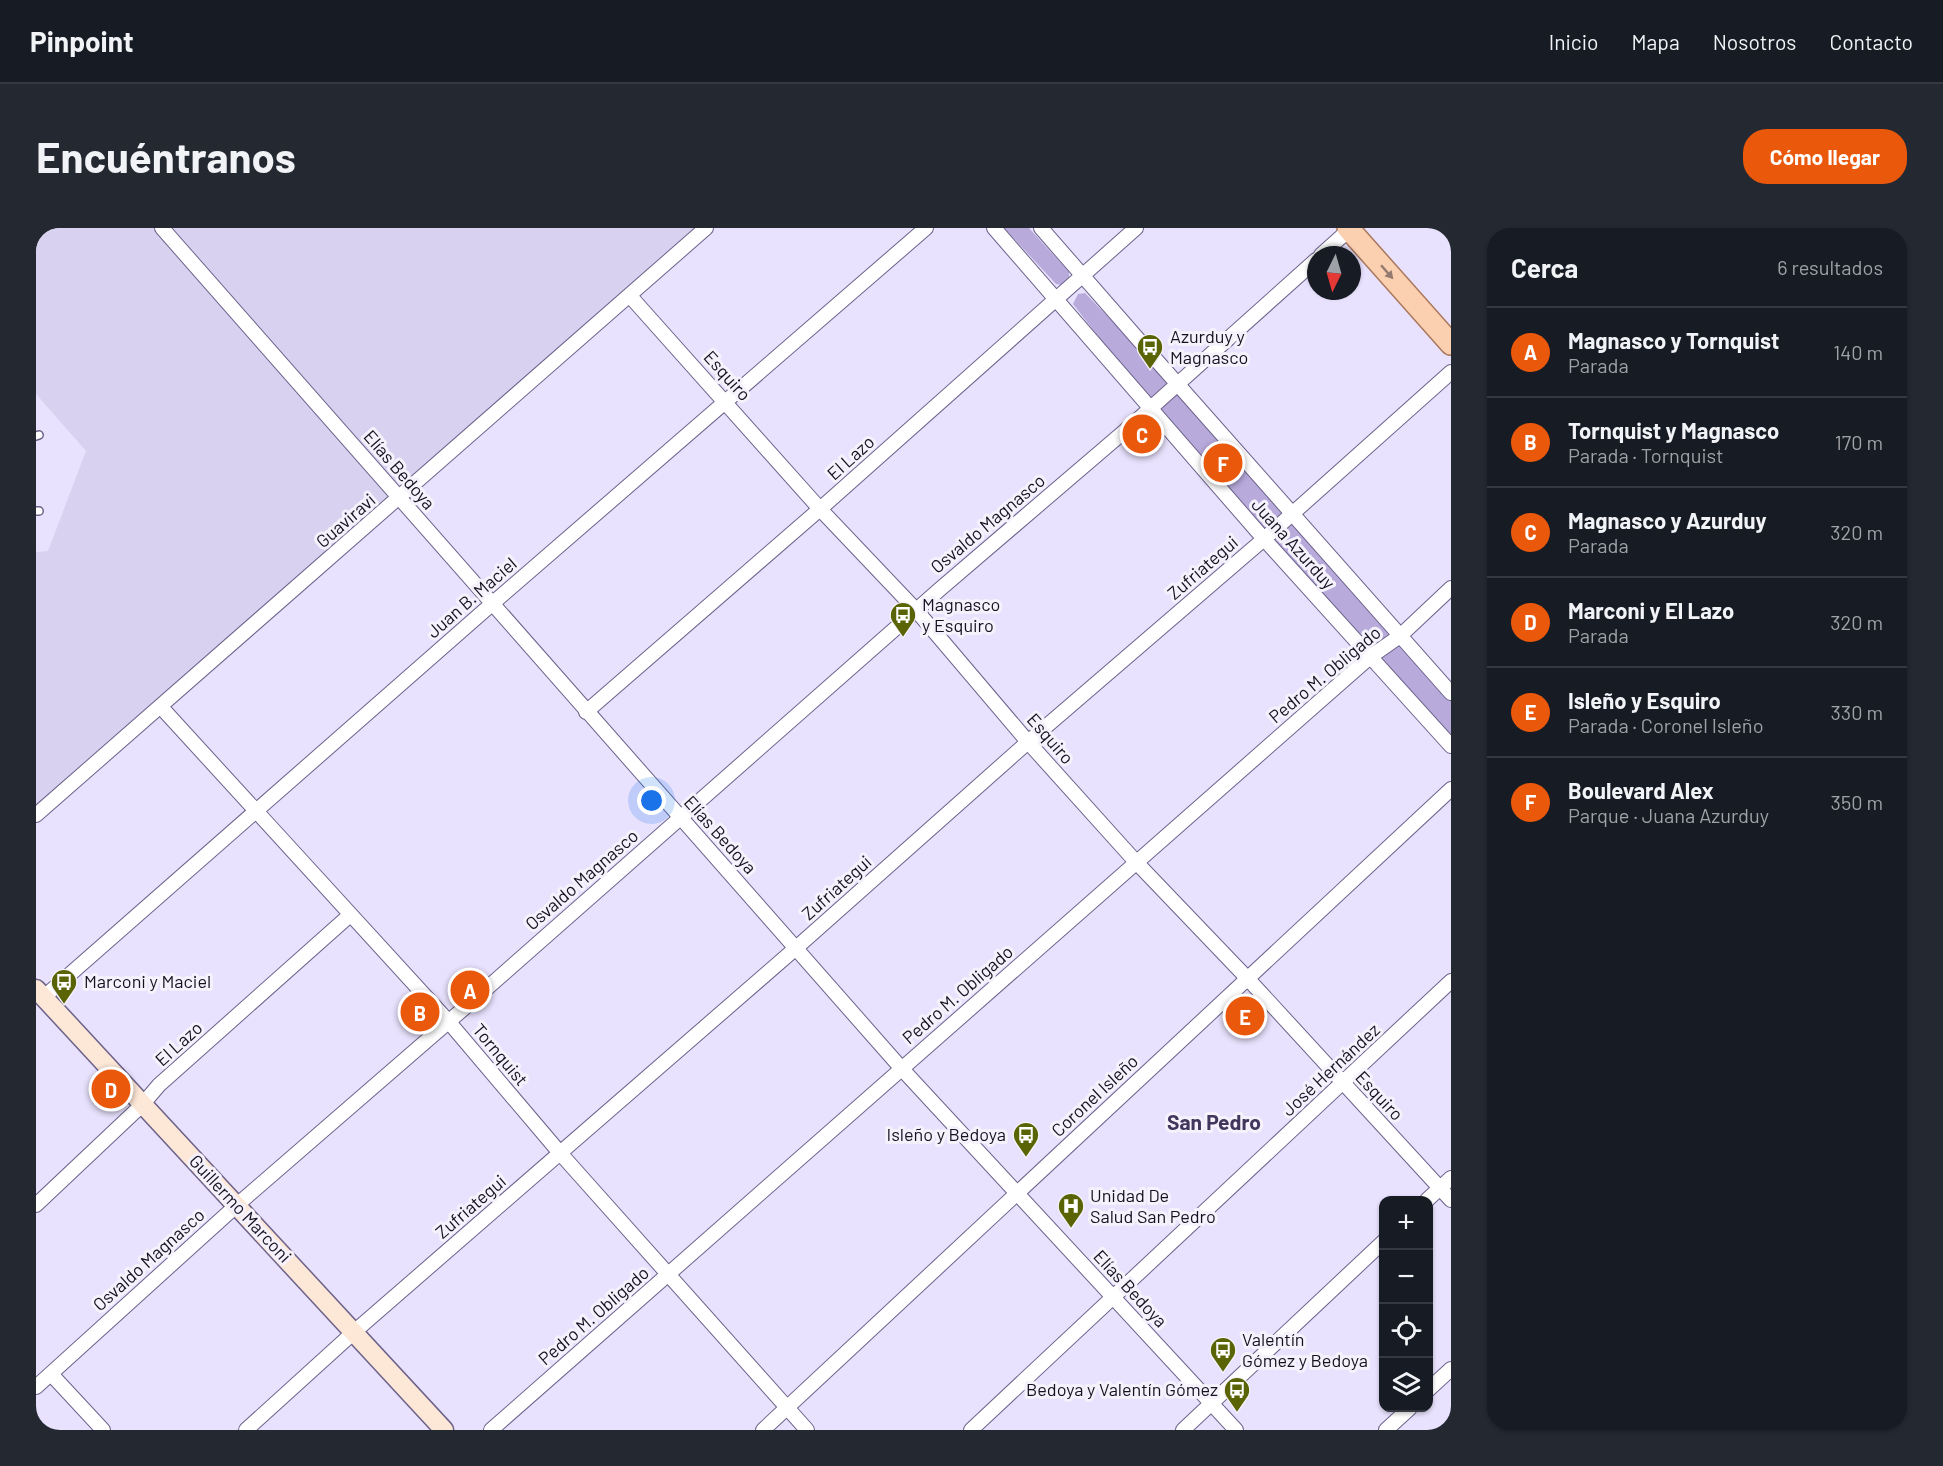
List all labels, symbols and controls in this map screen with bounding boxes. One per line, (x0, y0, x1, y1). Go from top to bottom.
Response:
text: Pinpoint (30, 24, 134, 58)
text: Inicio (1549, 29, 1599, 54)
text: Mapa (1632, 29, 1680, 54)
text: Nosotros (1713, 29, 1796, 54)
text: Contacto (1829, 29, 1913, 54)
button: Cómo llegar (1743, 129, 1907, 184)
text: Encuéntranos (36, 131, 296, 181)
north arrow (1307, 246, 1361, 300)
text: Cerca (1511, 252, 1578, 283)
text: 6 resultados (1777, 255, 1883, 279)
one-way arrow (1380, 264, 1393, 279)
place label: Azurduy y Magnasco (1170, 325, 1248, 368)
text: Magnasco y Tornquist (1568, 327, 1779, 353)
bus stop icon: Azurduy y Magnasco (1135, 332, 1165, 370)
text: A (1524, 340, 1537, 364)
text: 140 m (1833, 340, 1883, 364)
street label: Esquiro (699, 346, 756, 405)
text: Parada (1568, 353, 1629, 377)
pin: C (1122, 412, 1162, 456)
text: Tornquist y Magnasco (1568, 417, 1779, 443)
street label: Elías Bedoya (359, 425, 440, 513)
street label: El Lazo (822, 430, 878, 484)
text: B (1524, 430, 1537, 454)
text: 170 m (1835, 430, 1883, 454)
pin: F (1204, 440, 1242, 486)
text: Parada · Tornquist (1568, 443, 1723, 467)
street label: Osvaldo Magnasco (926, 469, 1049, 577)
street label: Guaviravi (311, 488, 380, 552)
street label: Juana Azurduy (1247, 493, 1340, 593)
text: Magnasco y Azurduy (1568, 507, 1767, 533)
text: C (1524, 520, 1537, 544)
text: 320 m (1830, 520, 1883, 544)
street label: Zufriategui (1163, 531, 1242, 604)
text: Parada (1568, 533, 1629, 557)
street label: Juan B. Maciel (422, 552, 521, 642)
place label: Magnasco y Esquiro (922, 593, 1000, 636)
text: Marconi y El Lazo (1568, 597, 1734, 623)
bus stop icon: Magnasco y Esquiro (888, 600, 918, 638)
text: D (1524, 610, 1537, 634)
text: 320 m (1830, 610, 1883, 634)
street label: Pedro M. Obligado (1264, 621, 1385, 727)
text: Parada (1568, 623, 1629, 647)
text: Isleño y Esquiro (1568, 687, 1721, 713)
text: E (1525, 700, 1536, 724)
text: 330 m (1831, 700, 1883, 724)
street label: Esquiro (1023, 708, 1079, 768)
text: Parada · Coronel Isleño (1568, 713, 1764, 737)
text: Boulevard Alex (1568, 777, 1714, 803)
your location (637, 786, 666, 815)
text: F (1525, 790, 1536, 814)
text: 350 m (1831, 790, 1883, 814)
street label: Elías Bedoya (680, 791, 762, 878)
text: Parque · Juana Azurduy (1568, 803, 1769, 827)
street label: Osvaldo Magnasco (520, 824, 642, 934)
street label: Zufriategui (797, 850, 876, 924)
street label: Pedro M. Obligado (898, 940, 1017, 1048)
bus stop icon: Marconi y Maciel (49, 967, 79, 1005)
pin: A (450, 968, 490, 1012)
place label: Marconi y Maciel (84, 970, 211, 992)
pin: B (400, 990, 440, 1034)
pin: E (1226, 994, 1264, 1038)
street label: El Lazo (150, 1016, 206, 1070)
street label: José Hernández (1277, 1018, 1384, 1120)
street label: Tornquist (468, 1019, 533, 1090)
street label: Coronel Isleño (1046, 1050, 1142, 1141)
pin: D (92, 1066, 130, 1112)
street label: Esquiro (1351, 1066, 1408, 1125)
district label: San Pedro (1167, 1109, 1261, 1134)
bus stop icon: Isleño y Bedoya (1011, 1120, 1041, 1158)
place label: Isleño y Bedoya (886, 1123, 1006, 1145)
street label: Guillermo Marconi (185, 1150, 296, 1267)
street label: Zufriategui (431, 1170, 510, 1243)
place label: Unidad De Salud San Pedro (1090, 1184, 1216, 1227)
hospital icon: Unidad De Salud San Pedro (1056, 1191, 1086, 1229)
map controls (1379, 1196, 1433, 1412)
button: + (1379, 1196, 1433, 1250)
street label: Osvaldo Magnasco (88, 1203, 209, 1315)
street label: Elías Bedoya (1089, 1245, 1172, 1332)
button: − (1379, 1250, 1433, 1304)
street label: Pedro M. Obligado (534, 1261, 653, 1369)
button: locate (1379, 1304, 1433, 1358)
place label: Valentín Gómez y Bedoya (1242, 1328, 1368, 1371)
bus stop icon: Valentín Gómez y Bedoya (1208, 1335, 1238, 1373)
button: layers (1379, 1358, 1433, 1412)
bus stop icon: Bedoya y Valentín Gómez (1222, 1375, 1252, 1413)
place label: Bedoya y Valentín Gómez (1026, 1378, 1218, 1400)

